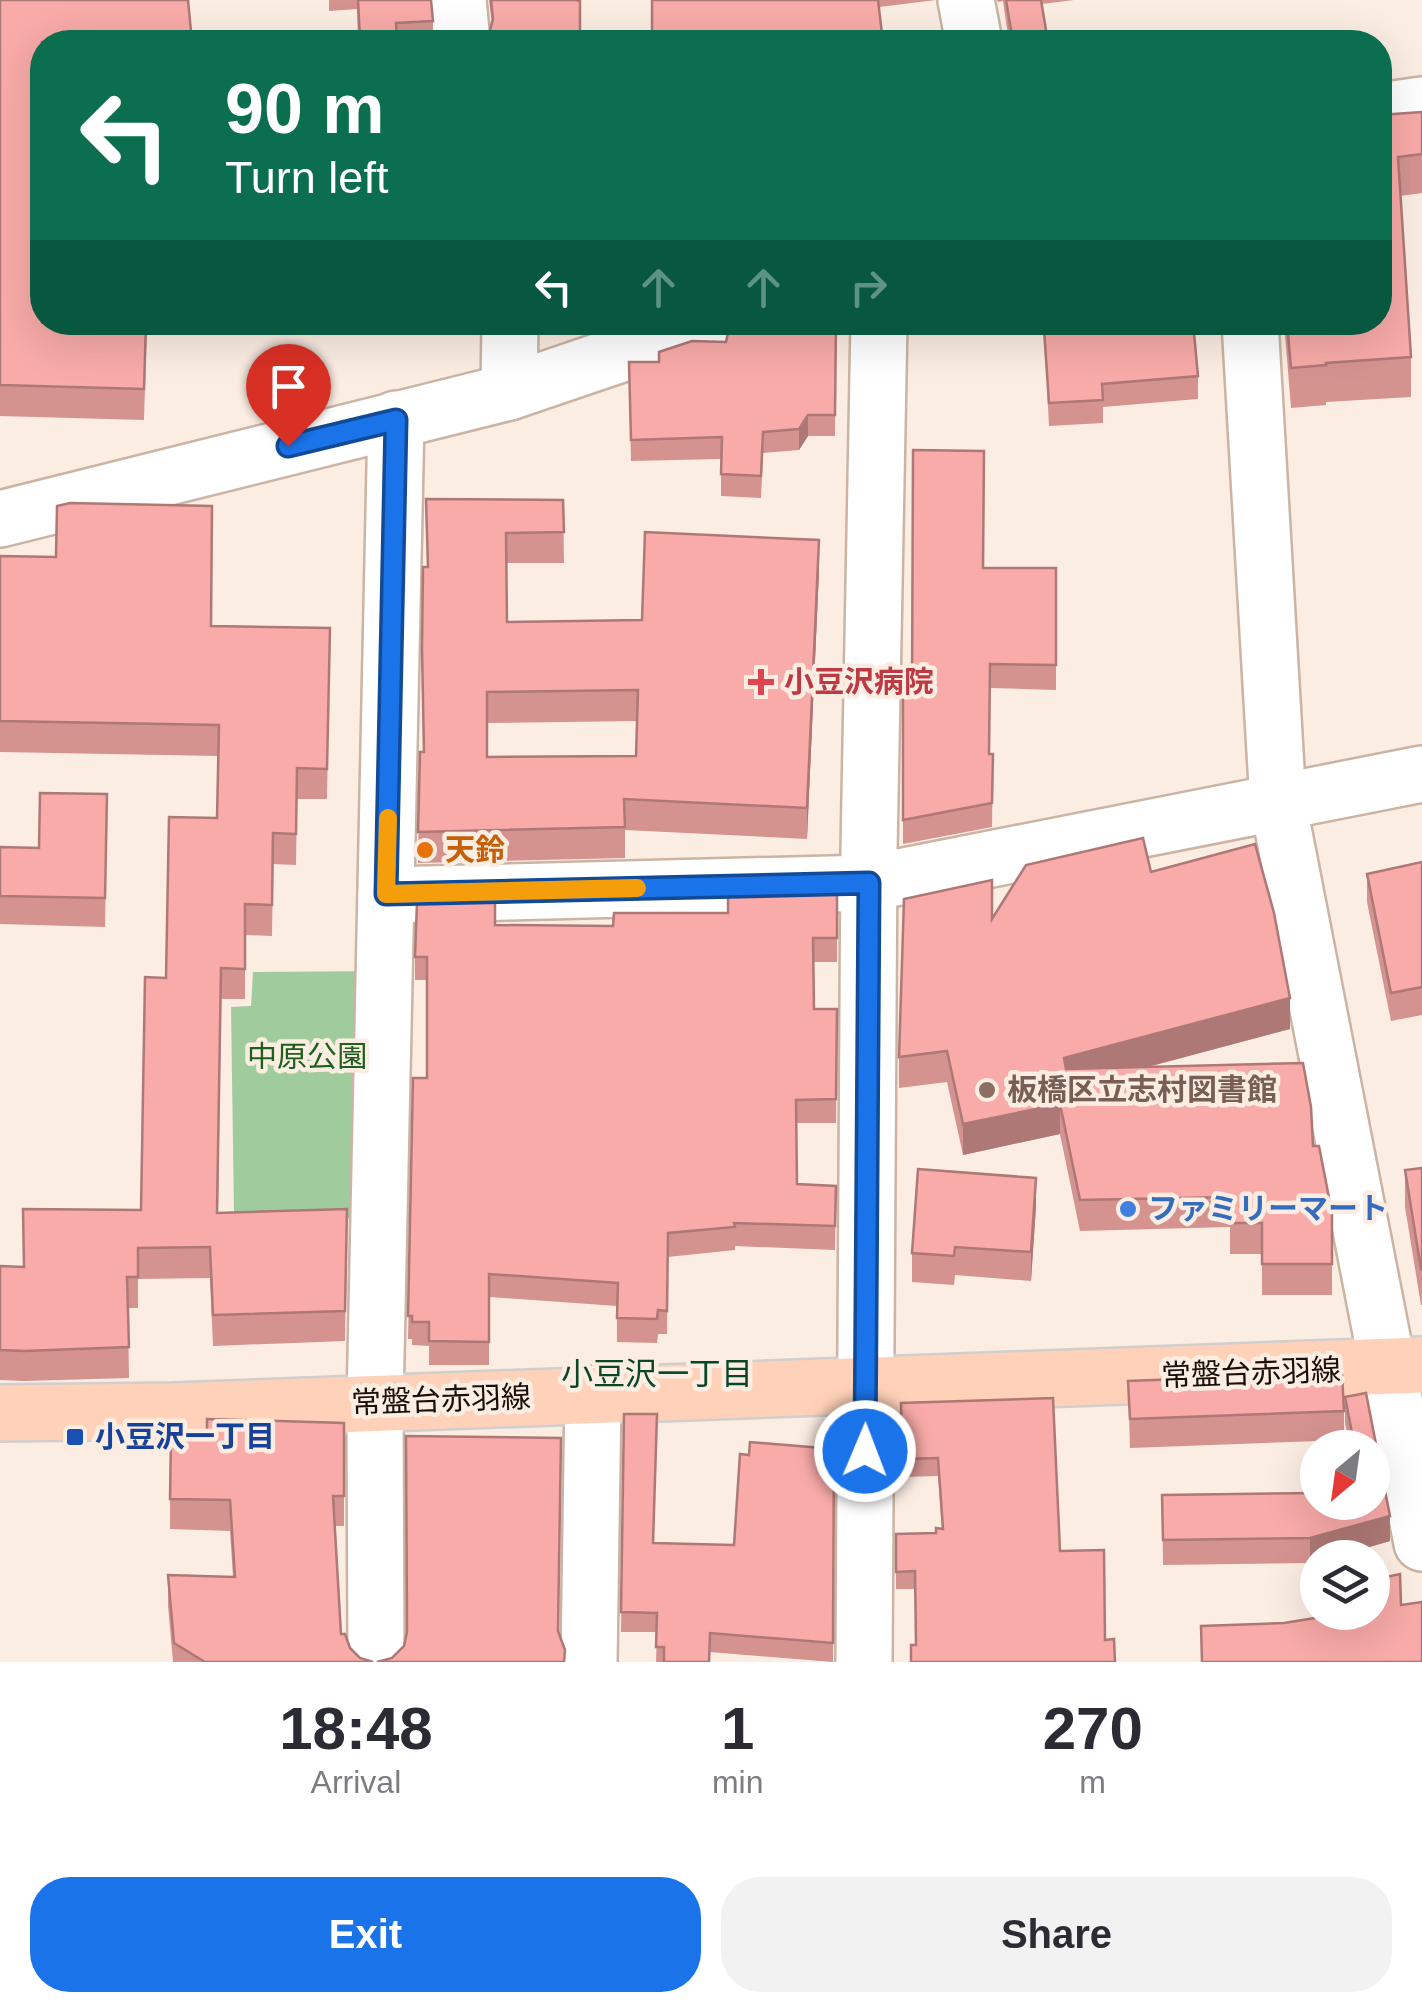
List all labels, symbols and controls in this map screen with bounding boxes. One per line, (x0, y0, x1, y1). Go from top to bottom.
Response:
icon: left (60, 70, 190, 200)
text: 90 m (225, 70, 385, 148)
text: Turn left (225, 152, 388, 203)
icon: left (526, 260, 581, 315)
icon: ahead (631, 260, 686, 315)
icon: ahead (736, 260, 791, 315)
icon: right (841, 260, 896, 315)
pin (246, 344, 331, 447)
icon: arrive (261, 359, 316, 414)
place label: 小豆沢病院 (784, 665, 934, 698)
marker: 小豆沢病院 (748, 669, 774, 695)
place label: 天鈴 (445, 833, 505, 866)
marker: 天鈴 (414, 839, 436, 861)
park label: 中原公園 (247, 1040, 367, 1073)
place label: 板橋区立志村図書館 (1007, 1073, 1277, 1106)
marker: 板橋区立志村図書館 (976, 1079, 998, 1101)
place label: ファミリーマート (1148, 1192, 1388, 1225)
marker: ファミリーマート (1117, 1198, 1139, 1220)
street label: 常盤台赤羽線 (1160, 1353, 1342, 1392)
district label: 小豆沢一丁目 (561, 1356, 753, 1392)
street label: 常盤台赤羽線 (350, 1380, 532, 1419)
position arrow (813, 1399, 917, 1503)
place label: 小豆沢一丁目 (95, 1420, 275, 1453)
marker: 小豆沢一丁目 (64, 1426, 86, 1448)
north arrow (1300, 1430, 1390, 1520)
map controls (1300, 1430, 1390, 1630)
button: layers (1300, 1540, 1390, 1630)
text: 18:48 (279, 1695, 433, 1762)
text: 1 (721, 1695, 754, 1762)
text: 270 (1043, 1695, 1143, 1762)
text: Arrival (311, 1764, 401, 1800)
text: min (712, 1764, 763, 1800)
text: m (1079, 1764, 1106, 1800)
button: Exit (30, 1877, 701, 1992)
button: Share (721, 1877, 1392, 1992)

